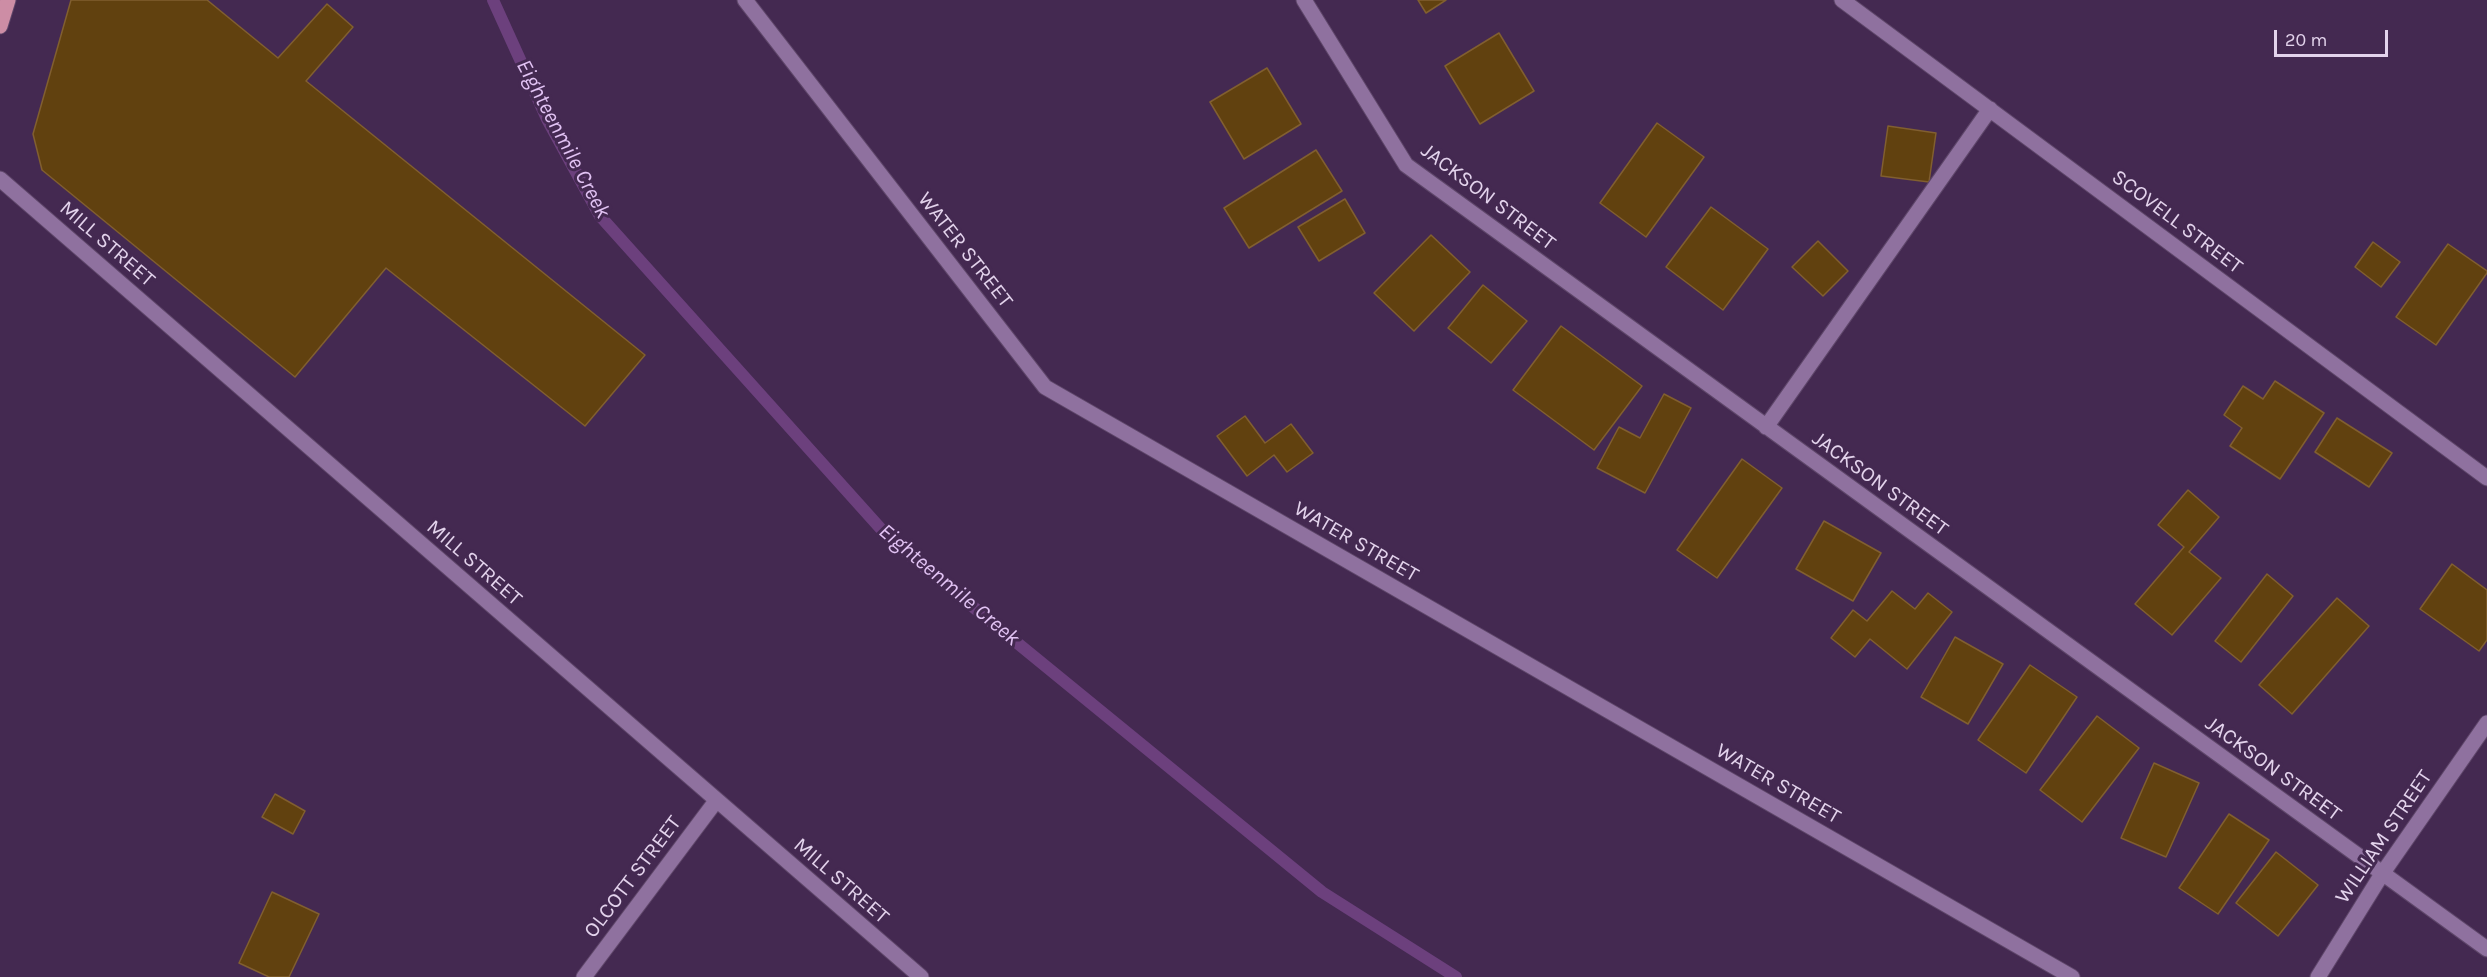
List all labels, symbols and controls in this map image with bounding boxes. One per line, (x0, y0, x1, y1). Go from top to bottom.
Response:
scale bar (2277, 18, 2391, 56)
text: 20 m (2285, 29, 2327, 51)
water label: Eighteenmile Creek (510, 55, 616, 223)
street label: JACKSON STREET (1416, 138, 1560, 256)
street label: SCOVELL STREET (2107, 165, 2247, 279)
street label: WATER STREET (912, 187, 1018, 313)
street label: MILL STREET (54, 196, 160, 292)
street label: JACKSON STREET (1807, 426, 1953, 542)
street label: WATER STREET (1289, 496, 1423, 588)
street label: MILL STREET (421, 515, 527, 611)
water label: Eighteenmile Creek (873, 518, 1025, 652)
street label: JACKSON STREET (2200, 711, 2346, 827)
street label: WATER STREET (1711, 738, 1845, 830)
street label: WILLIAM STREET (2330, 766, 2438, 908)
street label: OLCOTT STREET (579, 811, 687, 943)
street label: MILL STREET (788, 833, 894, 929)

